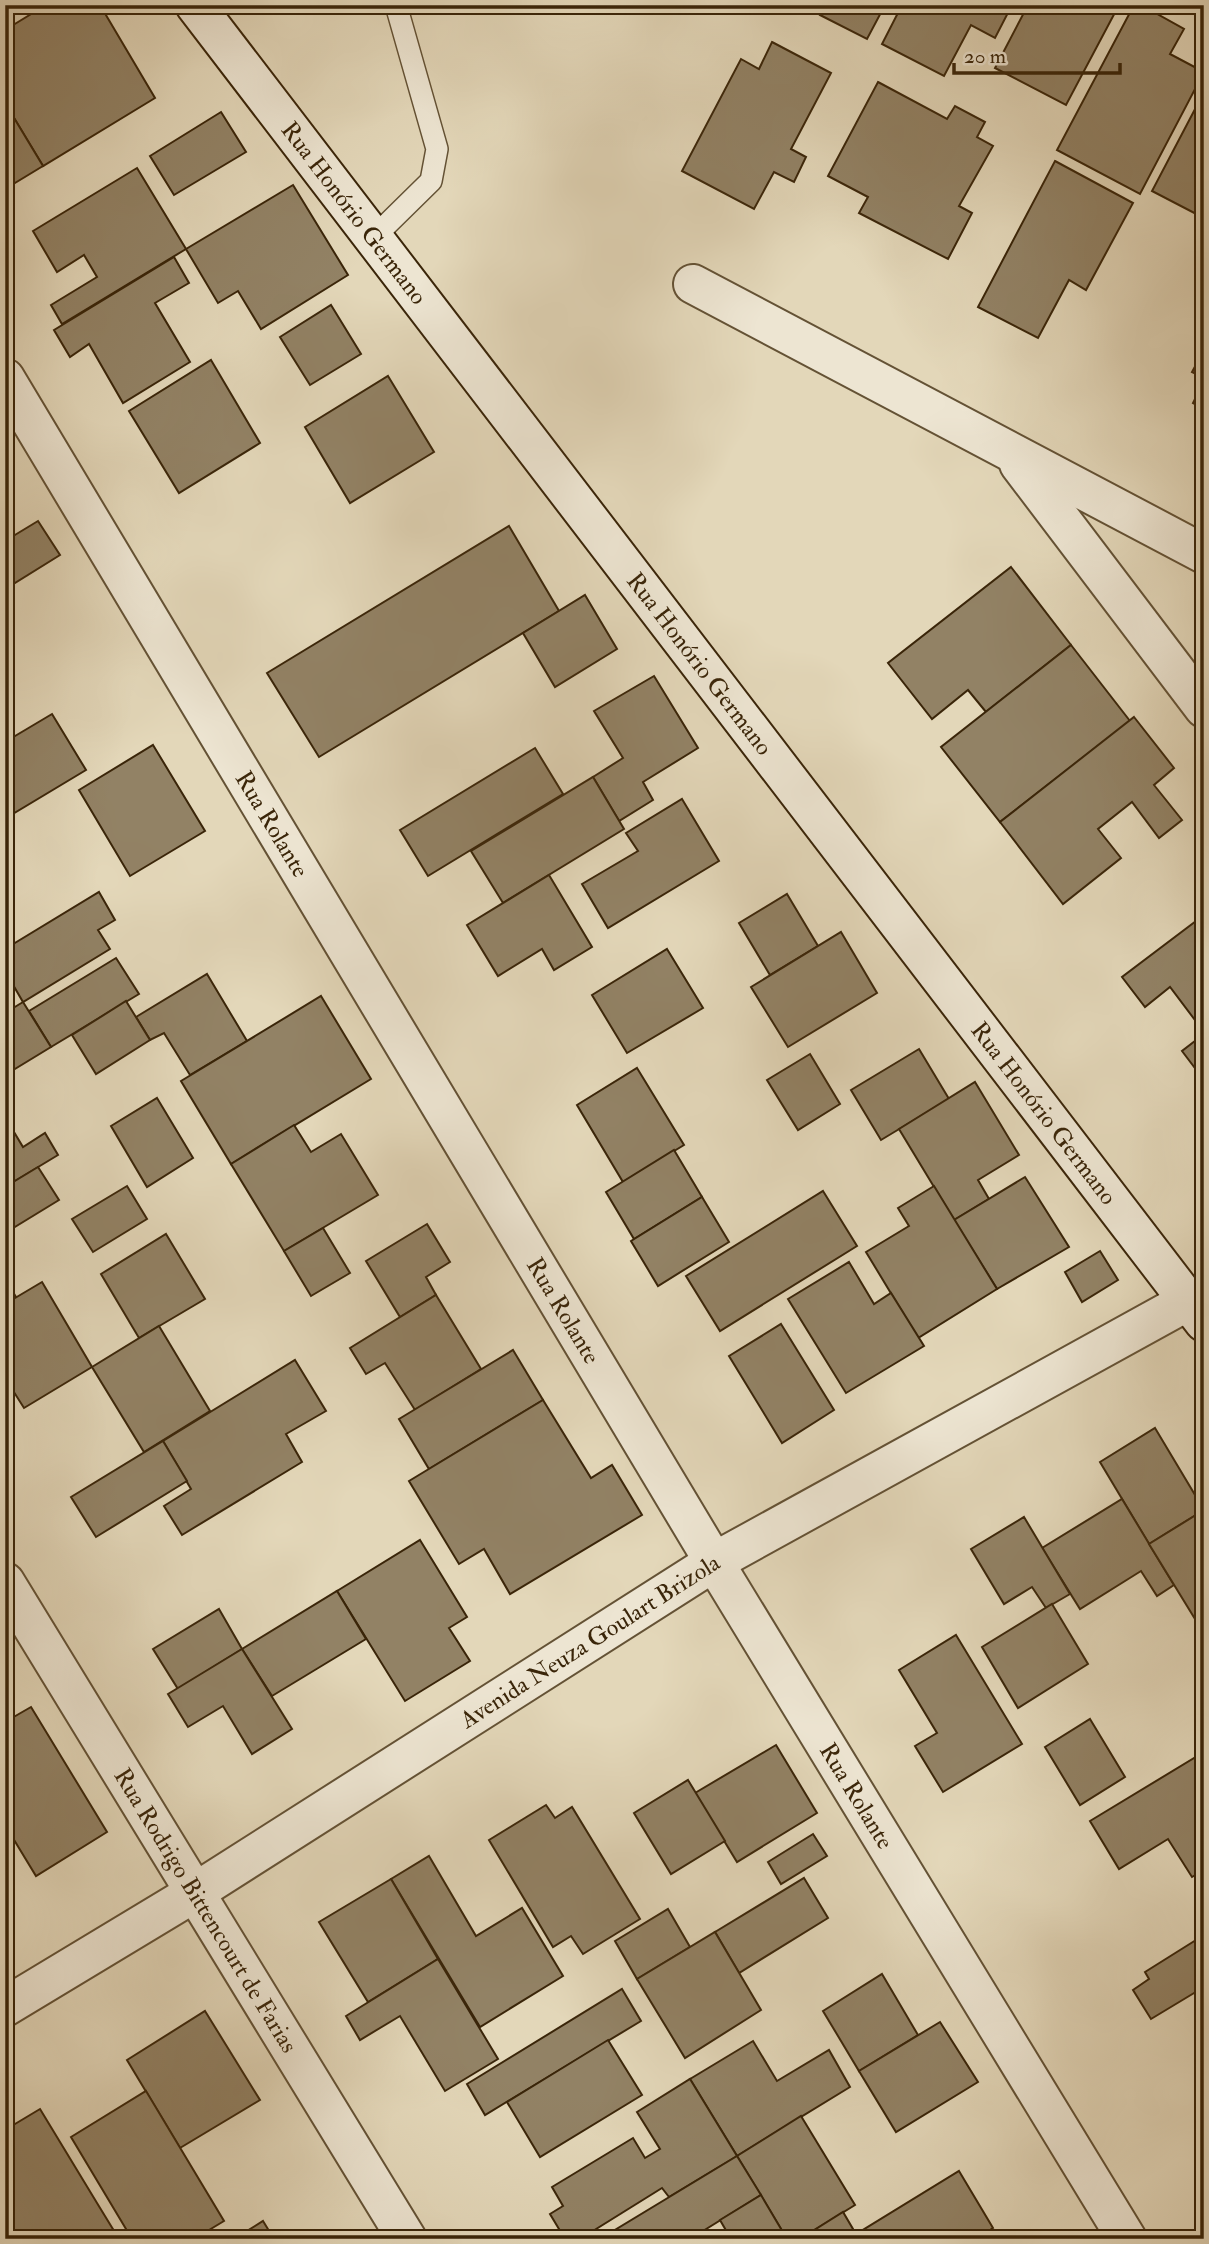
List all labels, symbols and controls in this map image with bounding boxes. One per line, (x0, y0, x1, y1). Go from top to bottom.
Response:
scale bar (954, 32, 1120, 76)
text: 20 m (964, 43, 1006, 70)
street label: Rua Honório Germano (274, 115, 434, 311)
street label: Rua Honório Germano (620, 566, 780, 762)
street label: Rua Rolante (228, 765, 316, 883)
street label: Rua Honório Germano (964, 1015, 1124, 1211)
street label: Rua Rolante (520, 1252, 607, 1369)
street label: Avenida Neuza Goulart Brizola (453, 1546, 727, 1736)
street label: Rua Rolante (813, 1737, 901, 1855)
street label: Rua Rodrigo Bittencourt de Farias (107, 1762, 305, 2058)

